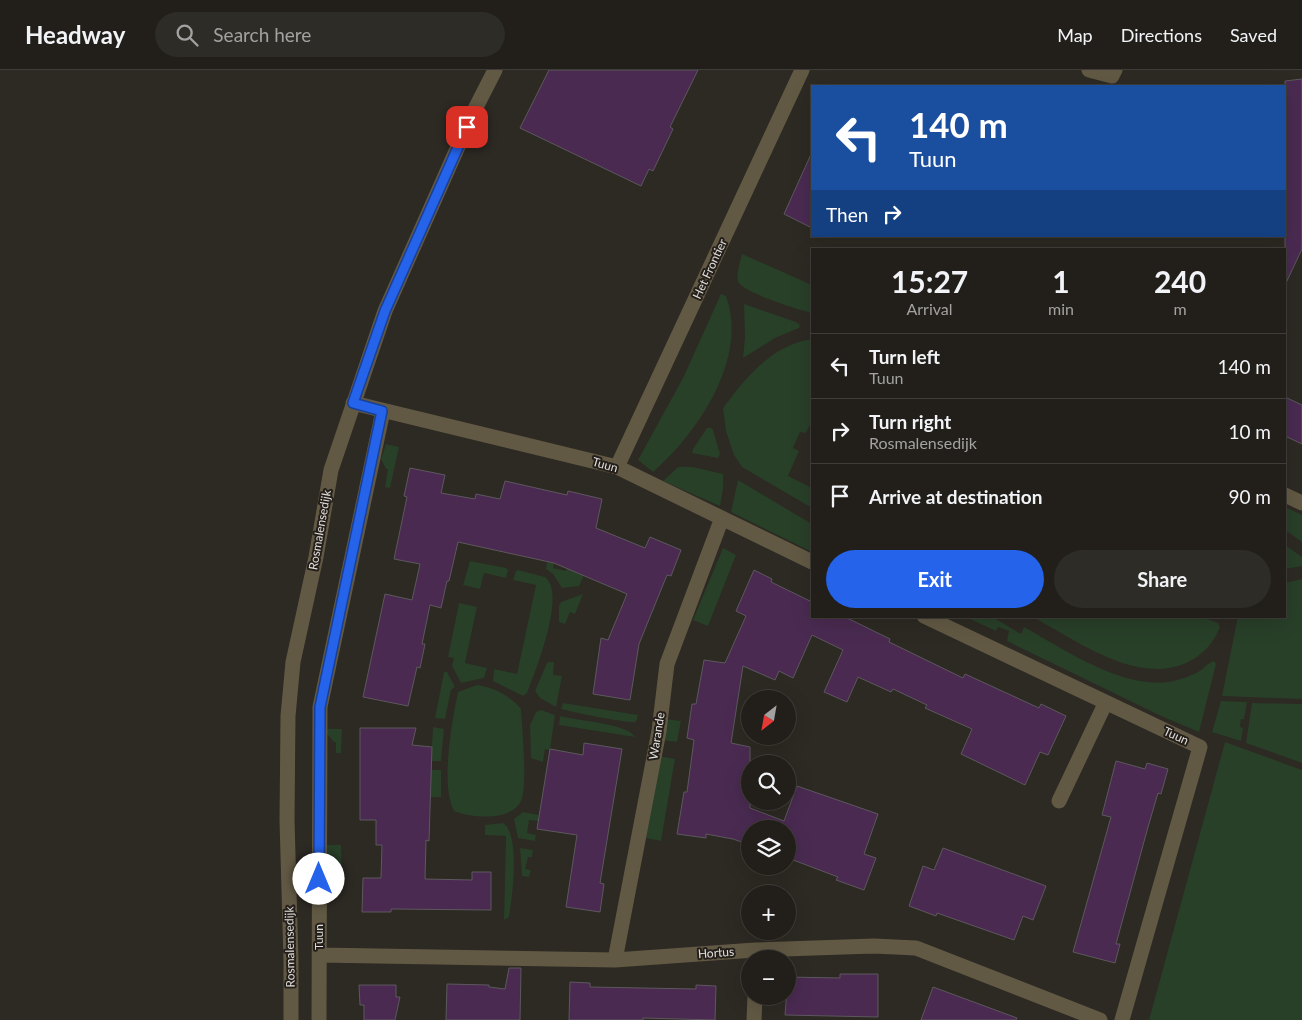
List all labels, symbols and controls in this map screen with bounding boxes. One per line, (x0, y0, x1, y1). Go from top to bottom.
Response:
search box (155, 12, 505, 57)
text: Headway (25, 20, 125, 49)
icon: search (173, 21, 201, 49)
text: Search here (213, 23, 311, 46)
text: Map (1057, 24, 1093, 46)
text: Directions (1121, 24, 1202, 46)
text: Saved (1230, 24, 1277, 46)
text: 140 m (909, 103, 1008, 145)
icon: left (826, 105, 891, 170)
pin (446, 106, 488, 148)
icon: arrive (453, 113, 481, 141)
text: Tuun (909, 145, 957, 172)
icon: right (878, 200, 906, 228)
text: Then (826, 203, 868, 226)
street label: Het Frontier (689, 236, 730, 301)
text: 15:27 (891, 263, 968, 299)
text: 1 (1052, 263, 1070, 299)
text: 240 (1154, 263, 1206, 299)
text: Arrival (906, 299, 953, 318)
text: min (1048, 299, 1074, 318)
text: m (1173, 299, 1187, 318)
text: Turn left (869, 345, 940, 368)
icon: left (826, 352, 854, 380)
text: 140 m (1217, 355, 1271, 378)
text: Tuun (869, 368, 904, 387)
text: Turn right (869, 410, 951, 433)
icon: right (826, 417, 854, 445)
text: 10 m (1228, 420, 1271, 443)
text: Rosmalensedijk (869, 433, 977, 452)
street label: Tuun (591, 454, 620, 475)
icon: arrive (826, 482, 854, 510)
text: Arrive at destination (869, 485, 1042, 508)
text: 90 m (1228, 485, 1271, 508)
street label: Rosmalensedijk (305, 488, 334, 571)
button: Exit (826, 550, 1044, 608)
button: Share (1054, 550, 1271, 608)
north arrow (741, 690, 796, 745)
map controls (741, 690, 796, 1005)
street label: Warande (645, 711, 668, 761)
street label: Tuun (1161, 723, 1191, 748)
button: search (741, 755, 796, 810)
button: layers (741, 820, 796, 875)
position arrow (292, 852, 344, 904)
button: + (741, 885, 796, 940)
street label: Rosmalensedijk (281, 906, 298, 988)
street label: Tuun (311, 924, 326, 950)
street label: Hortus (697, 944, 735, 961)
button: − (741, 950, 796, 1005)

